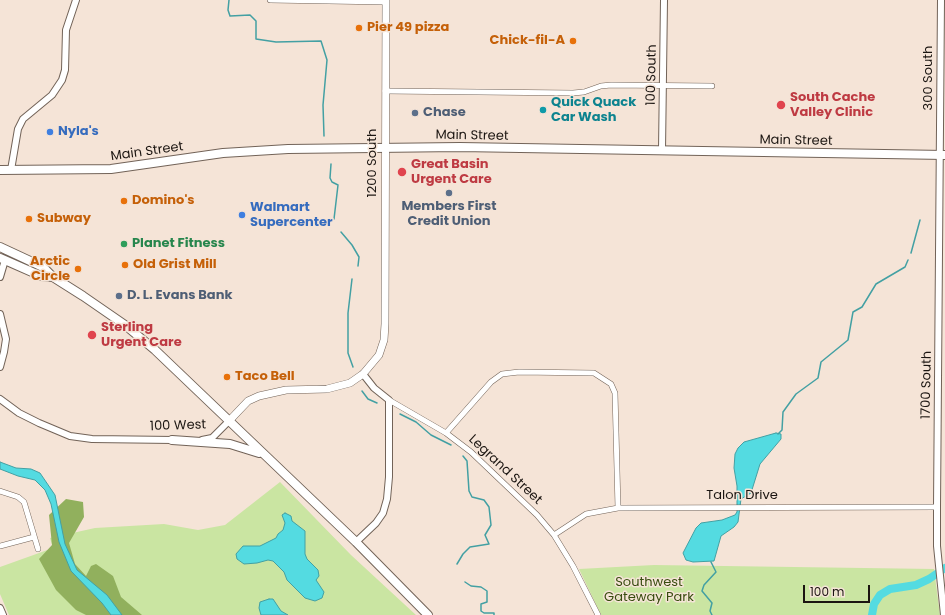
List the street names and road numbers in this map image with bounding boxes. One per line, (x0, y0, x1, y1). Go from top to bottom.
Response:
street label: 100 South (644, 44, 660, 106)
street label: 300 South (921, 46, 937, 110)
street label: Main Street (435, 128, 509, 144)
street label: 1200 South (365, 129, 381, 197)
street label: Main Street (759, 133, 833, 149)
street label: Main Street (110, 139, 184, 165)
street label: 1700 South (919, 351, 935, 419)
street label: 100 West (150, 417, 206, 435)
street label: Legrand Street (465, 432, 545, 508)
street label: Talon Drive (706, 488, 778, 504)

